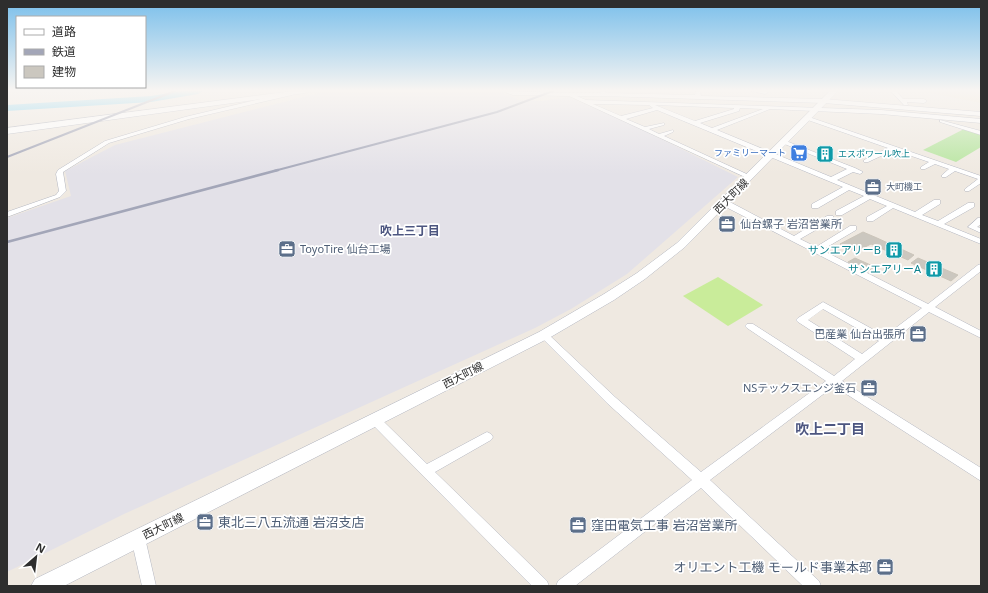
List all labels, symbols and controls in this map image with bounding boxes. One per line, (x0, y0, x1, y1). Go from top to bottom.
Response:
legend (16, 16, 146, 88)
text: 道路 (52, 23, 76, 40)
text: 鉄道 (52, 43, 76, 60)
text: 建物 (52, 63, 76, 80)
supermarket icon: ファミリーマート (789, 143, 809, 163)
building icon: エスポワール吹上 (815, 144, 835, 164)
place label: ファミリーマート (714, 146, 786, 159)
place label: エスポワール吹上 (838, 147, 910, 160)
street label: 西大町線 (710, 175, 752, 217)
office icon: 大町機工 (863, 177, 883, 197)
place label: 大町機工 (886, 180, 922, 193)
office icon: 仙台螺子 岩沼営業所 (717, 214, 737, 234)
place label: 仙台螺子 岩沼営業所 (740, 216, 843, 231)
district label: 吹上三丁目 (380, 222, 440, 239)
office icon: ToyoTire 仙台工場 (277, 239, 297, 259)
building icon: サンエアリーB (884, 240, 904, 260)
place label: ToyoTire 仙台工場 (300, 241, 390, 256)
place label: サンエアリーB (808, 242, 881, 257)
building icon: サンエアリーA (924, 259, 944, 279)
place label: サンエアリーA (848, 261, 922, 276)
office icon: 巴産業 仙台出張所 (908, 324, 928, 344)
place label: 巴産業 仙台出張所 (814, 326, 906, 341)
street label: 西大町線 (440, 358, 486, 391)
office icon: NSテックスエンジ釜石 (859, 378, 879, 398)
place label: NSテックスエンジ釜石 (743, 380, 856, 395)
district label: 吹上二丁目 (795, 419, 865, 438)
street label: 西大町線 (140, 509, 186, 542)
office icon: 東北三八五流通 岩沼支店 (195, 512, 215, 532)
place label: 東北三八五流通 岩沼支店 (218, 513, 364, 531)
office icon: 窪田電気工事 岩沼営業所 (568, 515, 588, 535)
place label: 窪田電気工事 岩沼営業所 (591, 516, 737, 534)
north arrow (16, 537, 56, 577)
text: N (33, 539, 48, 556)
office icon: オリエント工機 モールド事業本部 (875, 557, 895, 577)
place label: オリエント工機 モールド事業本部 (674, 558, 872, 576)

